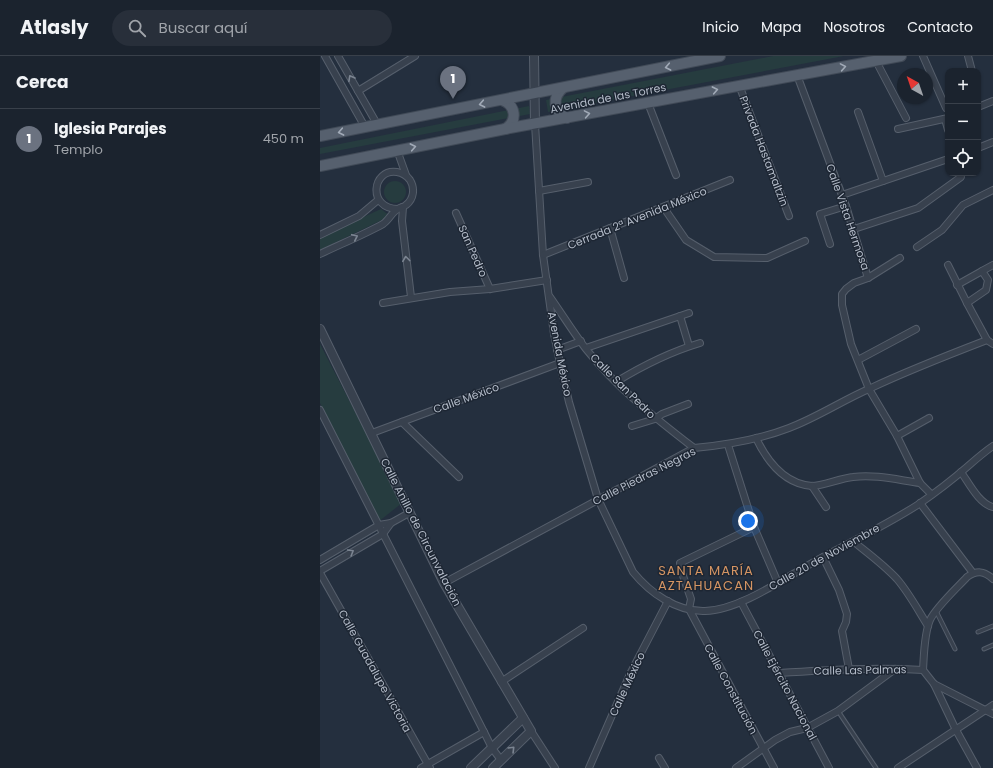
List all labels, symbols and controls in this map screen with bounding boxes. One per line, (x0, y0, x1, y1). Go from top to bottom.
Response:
search box (112, 10, 392, 46)
text: Atlasly (20, 14, 88, 41)
icon: search (126, 17, 148, 39)
text: Buscar aquí (158, 17, 248, 38)
text: Inicio (702, 17, 739, 37)
text: Mapa (761, 17, 802, 37)
text: Nosotros (824, 17, 885, 37)
text: Contacto (907, 17, 973, 37)
one-way arrow (665, 62, 671, 70)
one-way arrow (840, 63, 846, 71)
pin: 1 (440, 66, 466, 99)
north arrow (897, 68, 933, 104)
map controls (945, 68, 981, 176)
button: + (945, 68, 981, 104)
text: Cerca (16, 70, 69, 94)
one-way arrow (348, 75, 355, 82)
street label: Avenida de las Torres (549, 79, 668, 117)
one-way arrow (712, 86, 718, 95)
street label: Privada Hastamaltzin (736, 93, 792, 209)
one-way arrow (479, 99, 485, 108)
button: − (945, 104, 981, 140)
one-way arrow (584, 110, 590, 119)
text: Iglesia Parajes (54, 118, 167, 139)
one-way arrow (338, 127, 344, 135)
text: 1 (27, 129, 31, 148)
text: 450 m (263, 129, 304, 148)
text: Templo (54, 140, 103, 159)
button: locate (945, 140, 981, 176)
one-way arrow (410, 144, 416, 152)
street label: Calle Vista Hermosa (822, 162, 874, 272)
street label: Cerrada 2ª Avenida México (565, 183, 709, 253)
street label: San Pedro (454, 222, 492, 280)
one-way arrow (351, 234, 359, 242)
one-way arrow (402, 256, 411, 262)
street label: Avenida México (544, 310, 576, 398)
street label: Calle San Pedro (587, 350, 659, 422)
street label: Calle México (431, 379, 501, 417)
street label: Calle Piedras Negras (590, 443, 699, 509)
street label: Calle Anillo de Circunvalación (377, 455, 465, 609)
your location (738, 511, 758, 531)
street label: Calle 20 de Noviembre (766, 520, 883, 594)
one-way arrow (347, 550, 354, 557)
district label: SANTA MARÍA AZTAHUACAN (658, 561, 754, 595)
street label: Calle Guadalupe Victoria (335, 607, 415, 735)
street label: Calle Ejército Nacional (749, 627, 821, 743)
street label: Calle Constitución (700, 641, 762, 737)
street label: Calle México (605, 649, 649, 719)
street label: Calle Las Palmas (813, 661, 907, 679)
one-way arrow (507, 746, 515, 754)

